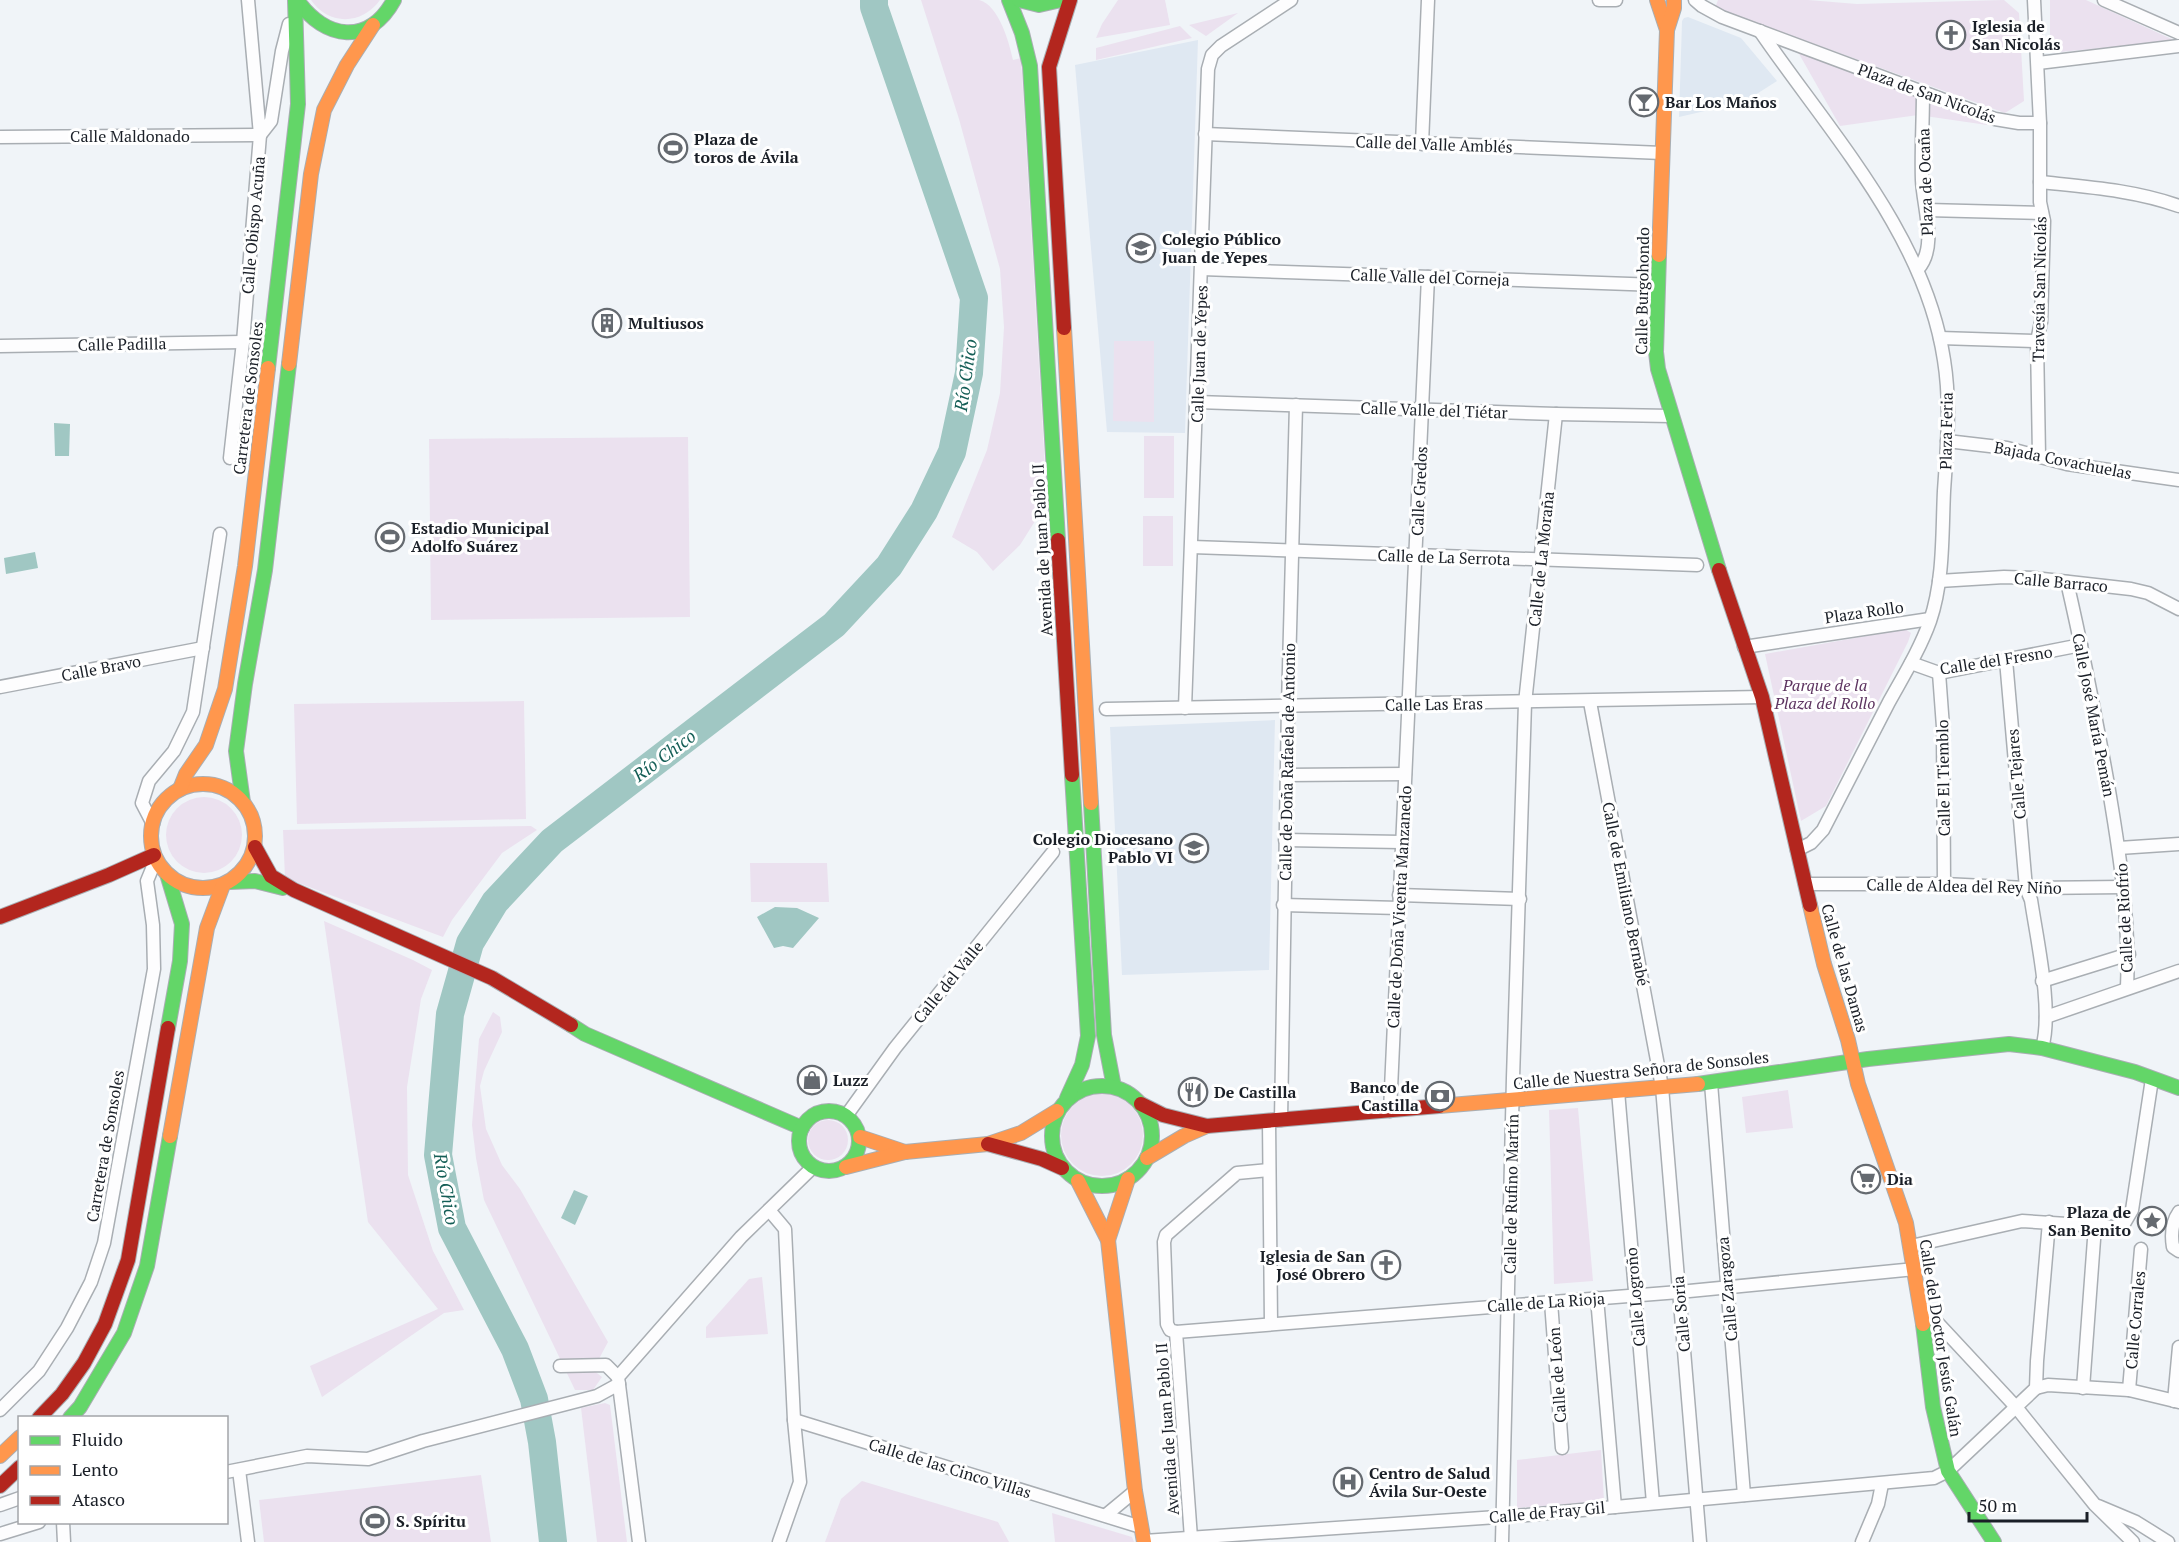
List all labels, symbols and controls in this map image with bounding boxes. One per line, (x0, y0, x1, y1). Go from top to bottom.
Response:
place label: Iglesia de San Nicolás (1972, 15, 2060, 55)
church icon: Iglesia de San Nicolás (1935, 19, 1967, 51)
street label: Plaza de San Nicolás (1855, 58, 1999, 128)
bar icon: Bar Los Maños (1628, 86, 1660, 118)
place label: Bar Los Maños (1665, 91, 1777, 113)
street label: Calle Maldonado (70, 125, 190, 147)
place label: Plaza de toros de Ávila (694, 128, 799, 168)
street label: Plaza de Ocaña (1912, 128, 1938, 236)
street label: Calle del Valle Amblés (1355, 130, 1513, 158)
sports icon: Plaza de toros de Ávila (657, 132, 689, 164)
street label: Calle Obispo Acuña (236, 155, 270, 295)
street label: Travesía San Nicolás (2027, 216, 2051, 362)
street label: Calle Burgohondo (1630, 227, 1654, 355)
place label: Colegio Público Juan de Yepes (1162, 228, 1281, 268)
school or university icon: Colegio Público Juan de Yepes (1125, 232, 1157, 264)
street label: Calle Valle del Corneja (1350, 263, 1510, 291)
street label: Calle Juan de Yepes (1186, 285, 1212, 423)
building icon: Multiusos (591, 307, 623, 339)
place label: Multiusos (628, 312, 704, 334)
street label: Carretera de Sonsoles (228, 320, 268, 476)
street label: Calle Padilla (77, 332, 167, 356)
water label: Río Chico (948, 337, 982, 414)
street label: Plaza Feria (1934, 392, 1958, 470)
street label: Calle Valle del Tiétar (1360, 396, 1509, 424)
street label: Bajada Covachuelas (1992, 436, 2134, 484)
street label: Calle Gredos (1406, 446, 1432, 536)
street label: Avenida de Juan Pablo II (1026, 463, 1058, 637)
street label: Calle de La Moraña (1523, 490, 1559, 628)
place label: Estadio Municipal Adolfo Suárez (411, 517, 549, 557)
sports icon: Estadio Municipal Adolfo Suárez (374, 521, 406, 553)
street label: Calle de La Serrota (1377, 544, 1511, 570)
street label: Calle Barraco (2013, 567, 2109, 597)
street label: Plaza Rollo (1823, 596, 1905, 628)
street label: Calle José María Pemán (2067, 631, 2121, 799)
street label: Calle del Fresno (1938, 640, 2054, 680)
street label: Calle de Doña Rafaela de Antonio (1274, 643, 1300, 881)
street label: Calle Bravo (59, 649, 143, 686)
park label: Parque de la Plaza del Rollo (1774, 674, 1875, 714)
street label: Calle Las Eras (1385, 692, 1483, 716)
street label: Calle El Tiemblo (1931, 719, 1955, 837)
water label: Río Chico (627, 723, 700, 787)
street label: Calle Tejares (2001, 728, 2031, 820)
street label: Calle de Doña Vicenta Manzanedo (1382, 785, 1416, 1029)
street label: Calle de Emiliano Bernabé (1597, 800, 1655, 988)
place label: Colegio Diocesano Pablo VI (1033, 828, 1173, 868)
school or university icon: Colegio Diocesano Pablo VI (1178, 832, 1210, 864)
street label: Calle de Riofrío (2110, 862, 2138, 973)
street label: Calle de Aldea del Rey Niño (1866, 873, 2062, 899)
street label: Calle de las Damas (1816, 901, 1874, 1035)
street label: Calle del Valle (908, 936, 988, 1028)
street label: Calle de Nuestra Señora de Sonsoles (1512, 1046, 1770, 1094)
shop icon: Luzz (796, 1064, 828, 1096)
street label: Carretera de Sonsoles (81, 1068, 129, 1224)
place label: Luzz (833, 1069, 869, 1091)
restaurant icon: De Castilla (1177, 1076, 1209, 1108)
place label: Banco de Castilla (1350, 1076, 1419, 1116)
bank icon: Banco de Castilla (1424, 1080, 1456, 1112)
place label: De Castilla (1214, 1081, 1297, 1103)
street label: Calle de Rufino Martín (1499, 1113, 1523, 1274)
water label: Río Chico (429, 1150, 465, 1227)
supermarket icon: Dia (1850, 1163, 1882, 1195)
place label: Dia (1887, 1168, 1913, 1190)
place label: Plaza de San Benito (2048, 1201, 2131, 1241)
place icon: Plaza de San Benito (2136, 1205, 2168, 1237)
street label: Calle Zaragoza (1711, 1236, 1743, 1342)
street label: Calle del Doctor Jesús Galán (1914, 1238, 1968, 1439)
place label: Iglesia de San José Obrero (1260, 1245, 1366, 1285)
street label: Calle Logroño (1620, 1246, 1650, 1347)
church icon: Iglesia de San José Obrero (1370, 1249, 1402, 1281)
street label: Calle Corrales (2120, 1270, 2150, 1370)
street label: Calle Soria (1667, 1275, 1695, 1353)
street label: Calle de La Rioja (1486, 1287, 1606, 1317)
street label: Calle de León (1543, 1326, 1571, 1424)
street label: Avenida de Juan Pablo II (1150, 1342, 1184, 1516)
legend (18, 1416, 228, 1524)
text: Fluido (72, 1427, 123, 1451)
street label: Calle de las Cinco Villas (866, 1433, 1034, 1503)
text: Lento (72, 1457, 118, 1481)
place label: Centro de Salud Ávila Sur-Oeste (1369, 1462, 1491, 1502)
hospital icon: Centro de Salud Ávila Sur-Oeste (1332, 1466, 1364, 1498)
scale bar (1969, 1485, 2088, 1523)
text: Atasco (72, 1487, 125, 1511)
text: 50 m (1978, 1493, 2018, 1517)
street label: Calle de Fray Gil (1488, 1496, 1606, 1528)
sports icon: S. Spíritu (359, 1505, 391, 1537)
place label: S. Spíritu (396, 1510, 466, 1532)

